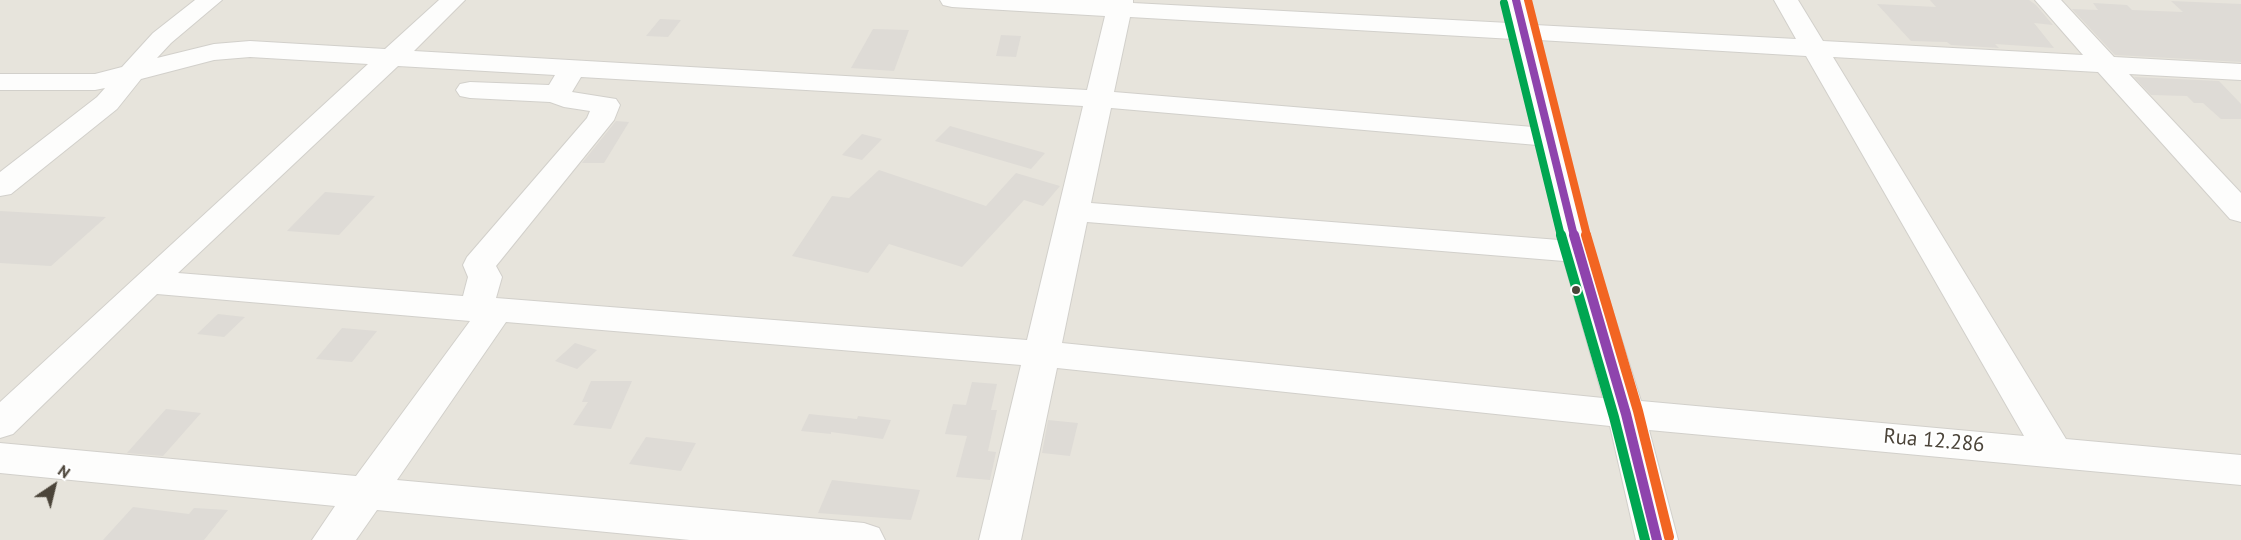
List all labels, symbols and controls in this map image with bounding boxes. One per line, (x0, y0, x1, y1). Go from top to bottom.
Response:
unlabelled marker (1570, 284, 1582, 296)
street label: Rua 12.286 (1882, 424, 1986, 458)
north arrow (24, 456, 84, 516)
text: N (54, 460, 74, 482)

